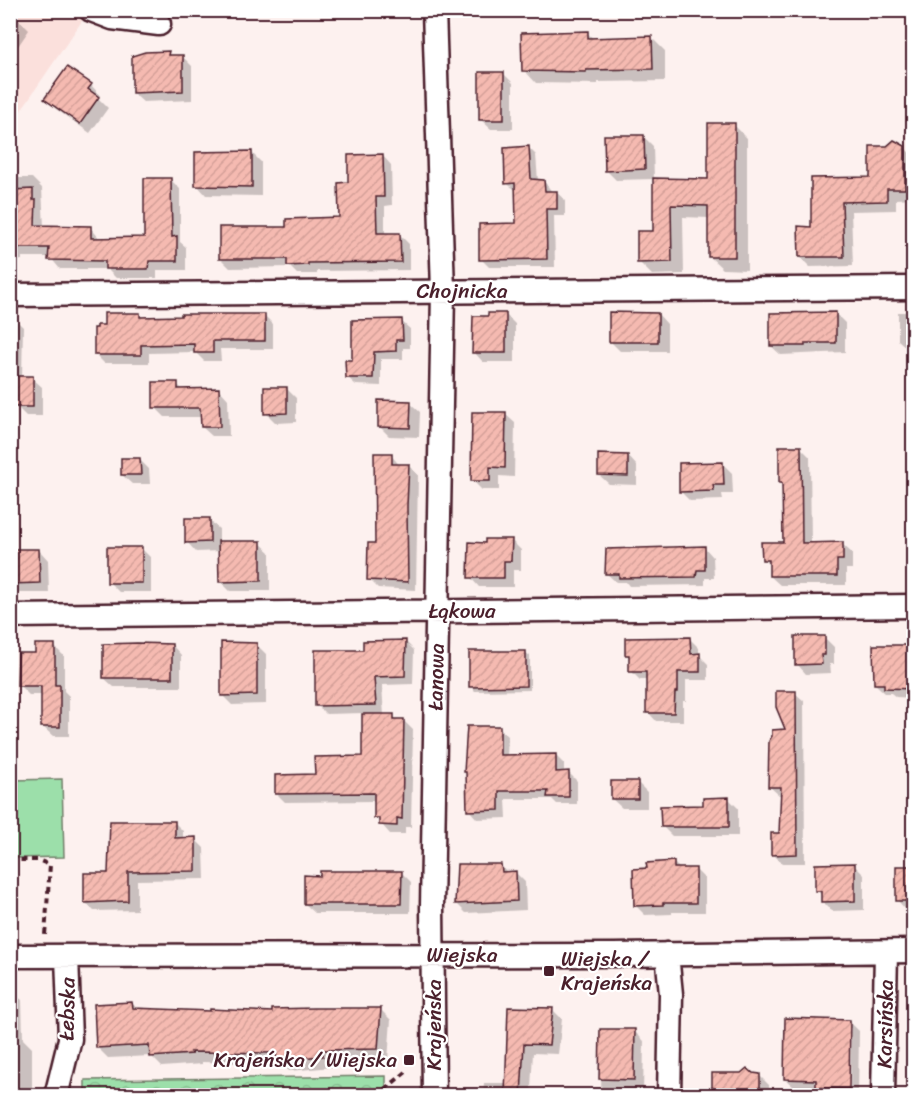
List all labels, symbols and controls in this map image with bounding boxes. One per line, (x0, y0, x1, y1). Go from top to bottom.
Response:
street label: Chojnicka (417, 272, 508, 310)
street label: Łąkowa (428, 592, 496, 630)
street label: Łanowa (416, 643, 456, 711)
street label: Wiejska (427, 936, 498, 974)
place label: Wiejska / Krajeńska (561, 940, 653, 1002)
marker: Wiejska / Krajeńska (542, 964, 556, 978)
street label: Łebska (47, 977, 87, 1041)
street label: Krajeńska (415, 979, 453, 1071)
street label: Karsińska (865, 979, 905, 1069)
place label: Krajeńska / Wiejska (214, 1041, 397, 1079)
marker: Krajeńska / Wiejska (402, 1053, 416, 1067)

